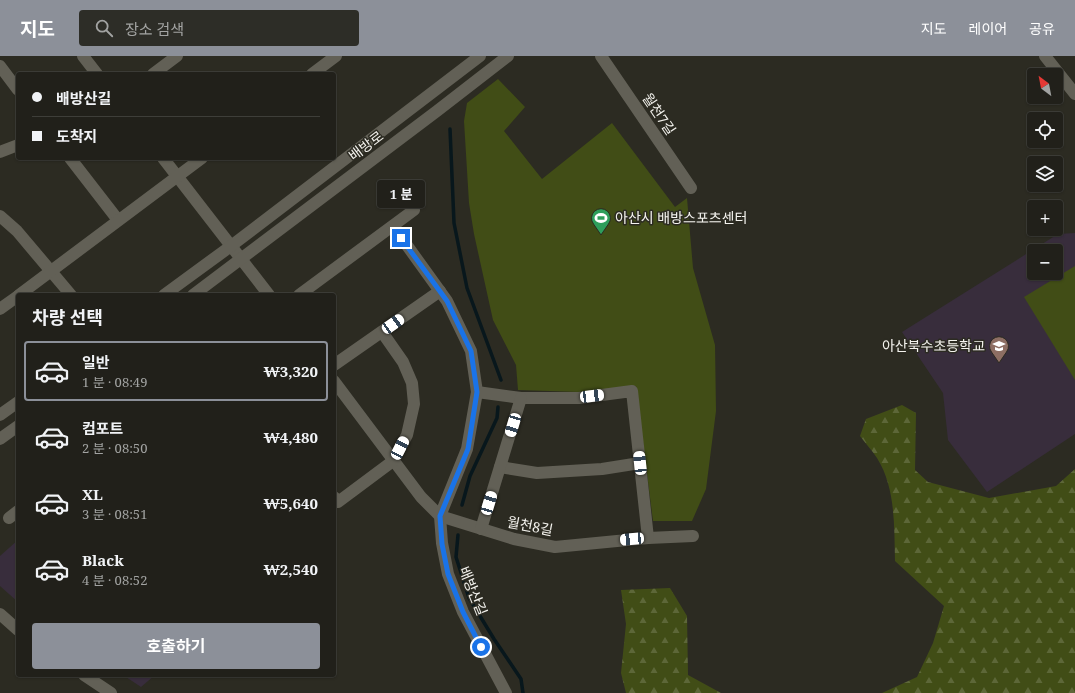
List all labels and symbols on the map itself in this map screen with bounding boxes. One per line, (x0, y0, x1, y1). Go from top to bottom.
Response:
north arrow (1027, 68, 1063, 104)
street label: 월천7길 (639, 89, 680, 138)
street label: 배방로 (345, 126, 387, 165)
callout: 1 분 (377, 180, 425, 208)
sports icon: 아산시 배방스포츠센터 (590, 207, 612, 235)
place label: 아산시 배방스포츠센터 (615, 208, 747, 227)
route end (392, 229, 410, 247)
car (380, 312, 406, 336)
school or university icon: 아산북수초등학교 (988, 335, 1010, 363)
place label: 아산북수초등학교 (882, 336, 985, 355)
car (579, 389, 605, 403)
car (504, 412, 522, 438)
car (389, 435, 411, 461)
car (633, 450, 647, 476)
car (480, 490, 498, 516)
street label: 월천8길 (505, 512, 555, 539)
car (620, 532, 644, 546)
street label: 배방산길 (455, 563, 492, 618)
route start (472, 638, 490, 656)

